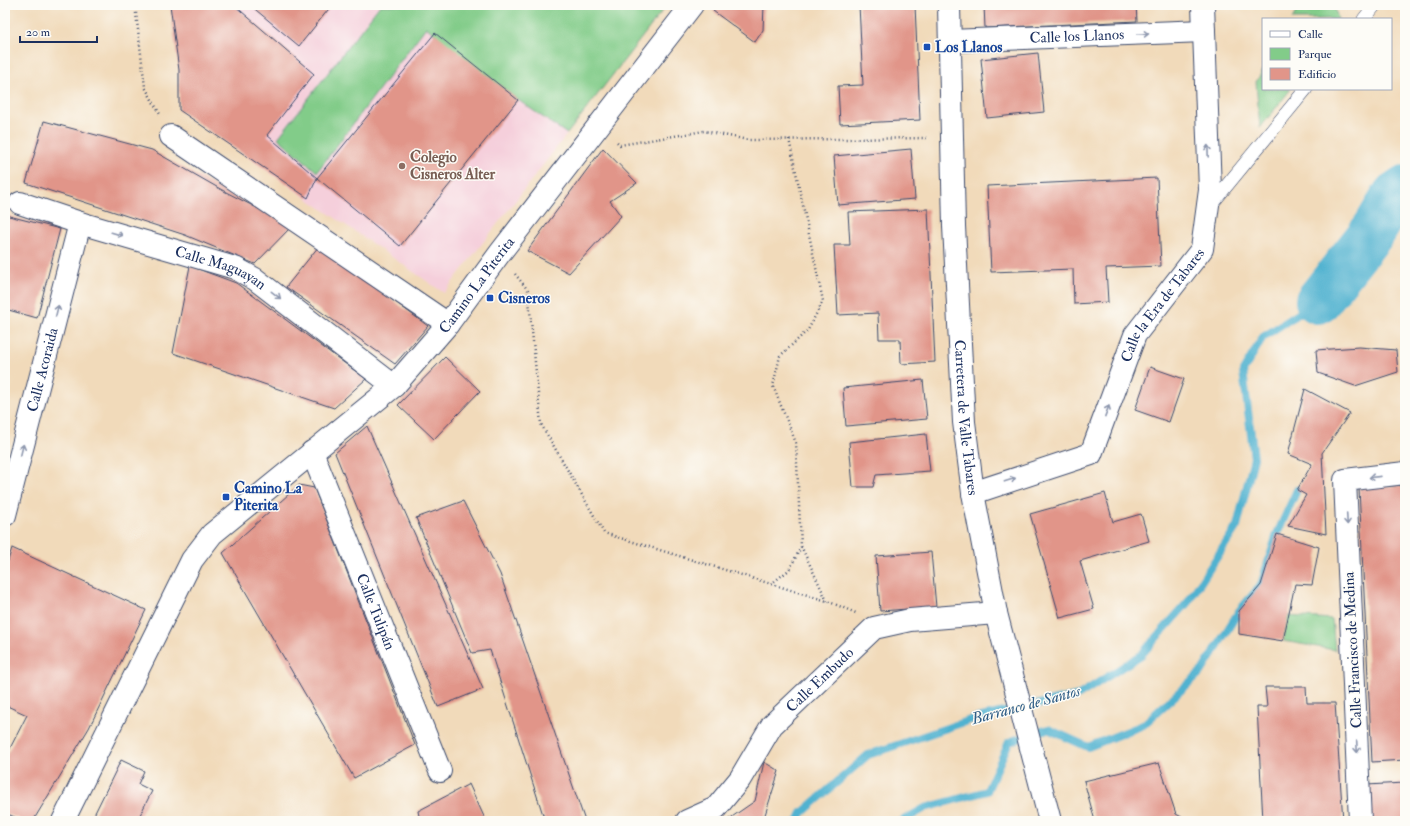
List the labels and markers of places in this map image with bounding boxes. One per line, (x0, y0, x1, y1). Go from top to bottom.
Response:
place label: Los Llanos (935, 38, 1002, 57)
marker: Los Llanos (922, 42, 932, 52)
place label: Colegio Cisneros Alter (410, 148, 495, 184)
marker: Colegio Cisneros Alter (397, 161, 407, 171)
place label: Cisneros (498, 289, 550, 308)
marker: Cisneros (485, 293, 495, 303)
place label: Camino La Piterita (234, 479, 303, 515)
marker: Camino La Piterita (221, 492, 231, 502)

